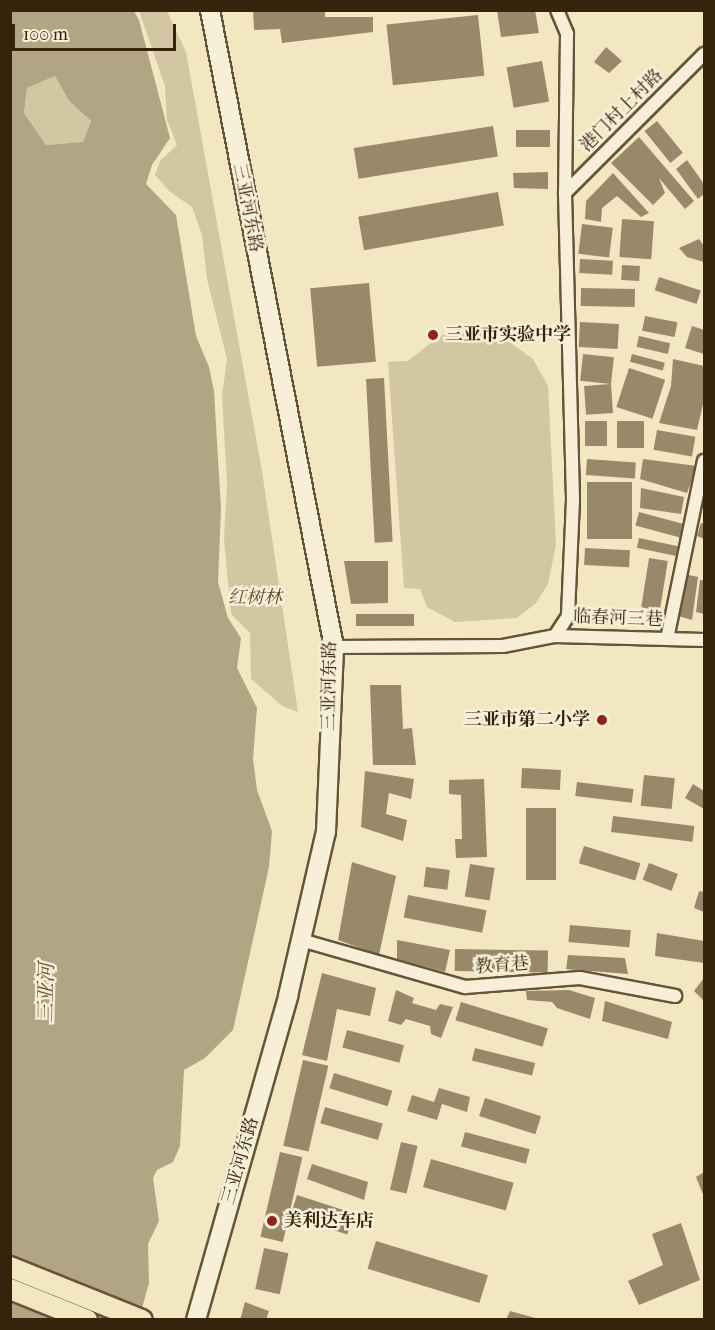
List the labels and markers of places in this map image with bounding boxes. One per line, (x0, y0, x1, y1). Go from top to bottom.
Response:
place label: 三亚市实验中学 (445, 324, 571, 346)
marker: 三亚市实验中学 (426, 328, 440, 342)
place label: 三亚市第二小学 (464, 709, 590, 731)
marker: 三亚市第二小学 (595, 713, 609, 727)
place label: 美利达车店 (284, 1210, 374, 1232)
marker: 美利达车店 (265, 1214, 279, 1228)

